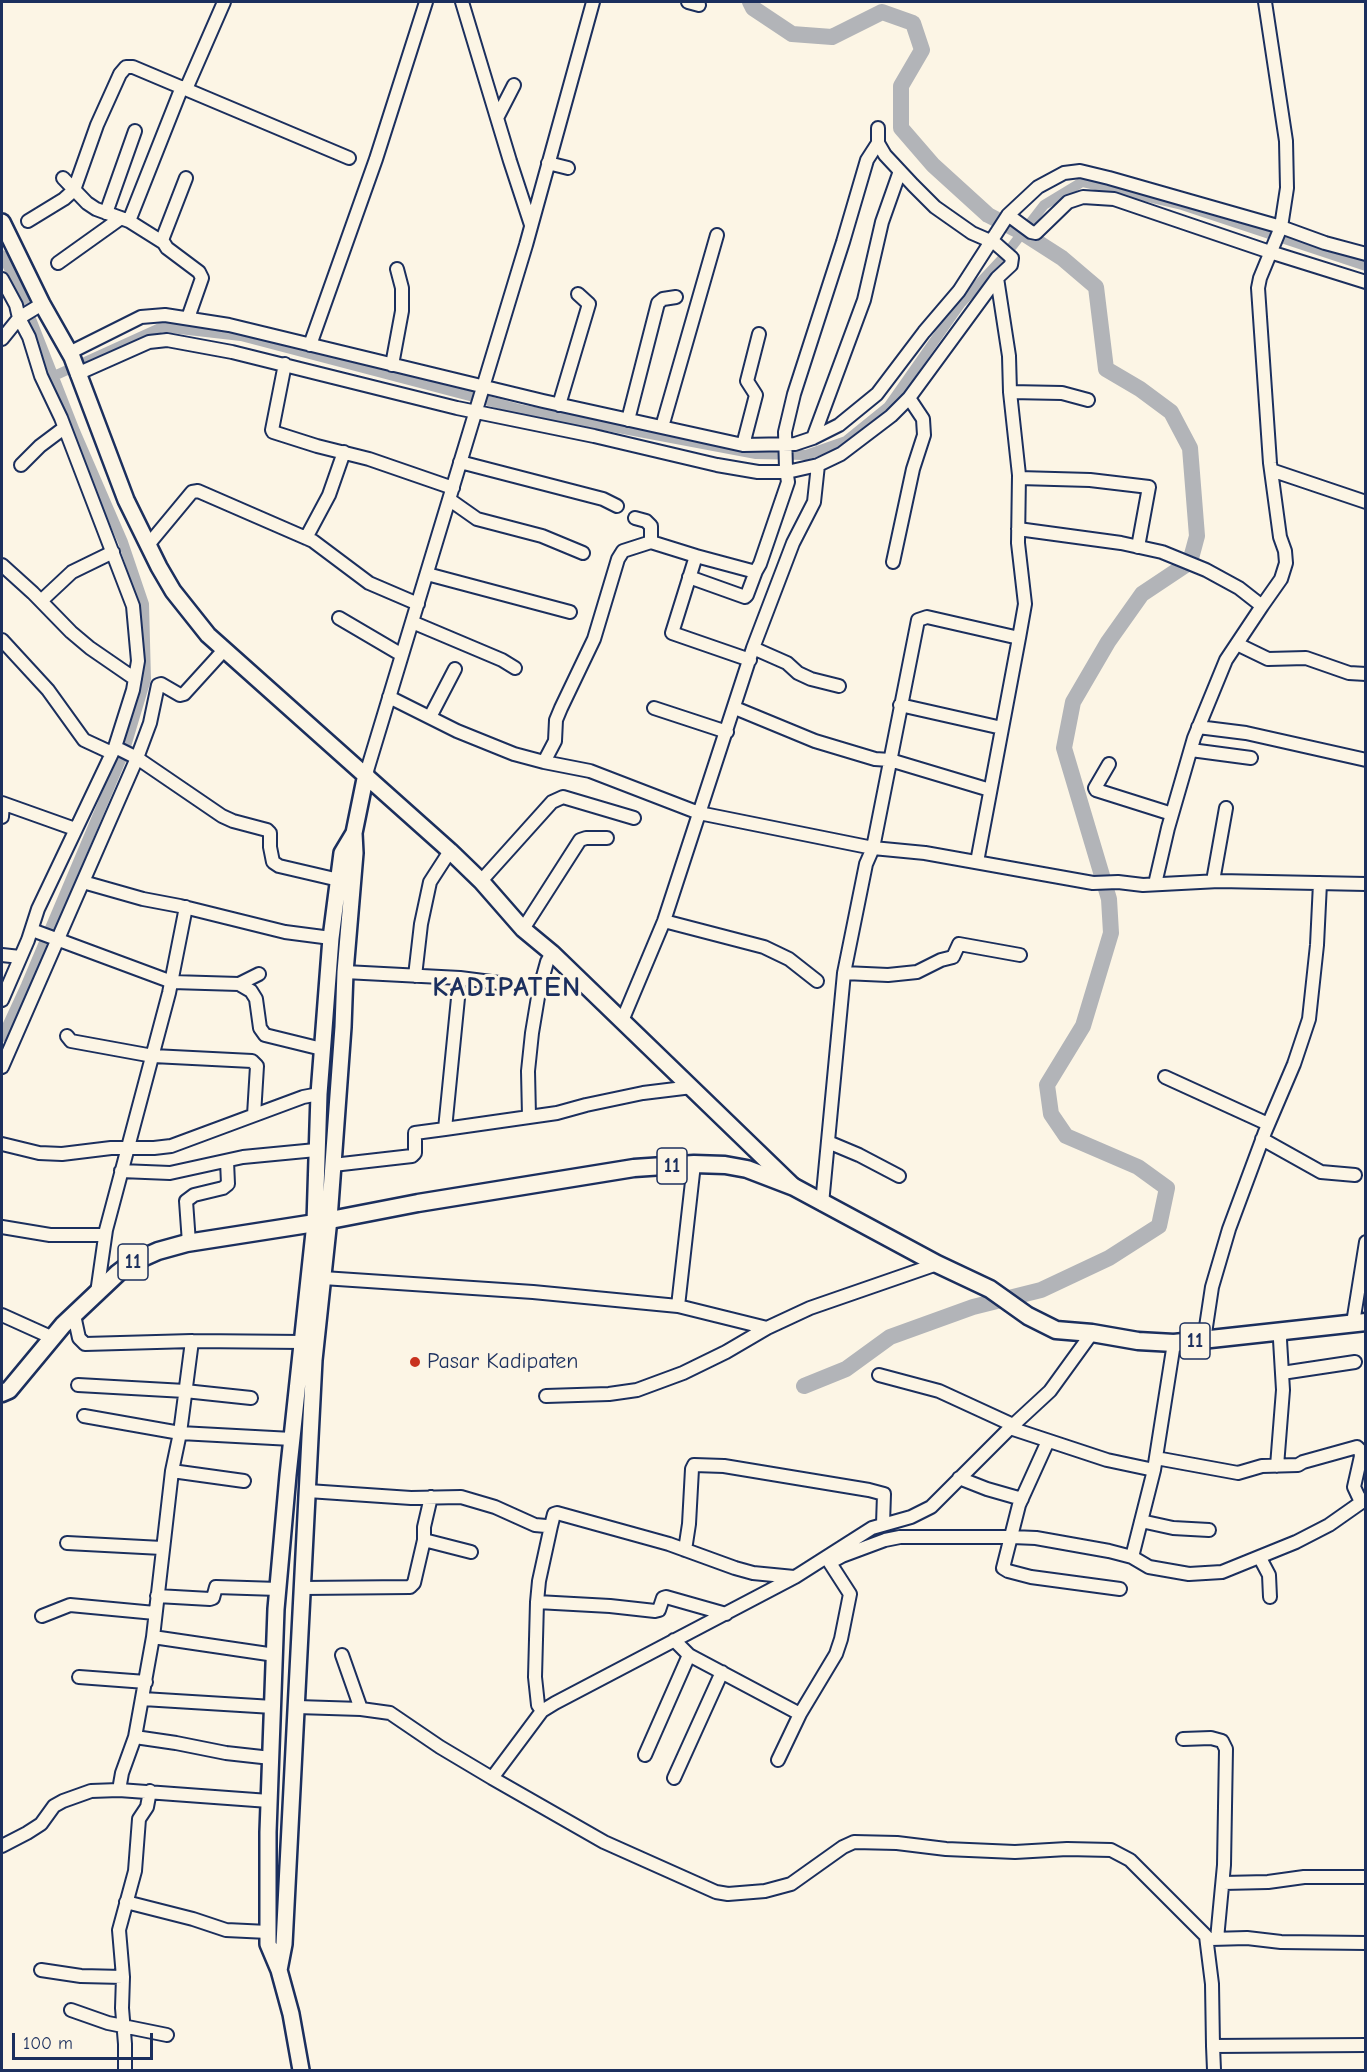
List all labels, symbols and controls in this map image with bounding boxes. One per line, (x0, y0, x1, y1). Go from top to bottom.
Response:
district label: KADIPATEN (432, 971, 582, 1005)
road number: 11 (657, 1148, 687, 1184)
road number: 11 (118, 1244, 148, 1280)
road number: 11 (1180, 1323, 1210, 1359)
place label: Pasar Kadipaten (427, 1349, 578, 1375)
marker: Pasar Kadipaten (408, 1355, 422, 1369)
scale bar (15, 2021, 156, 2059)
text: 100 m (23, 2033, 73, 2054)

